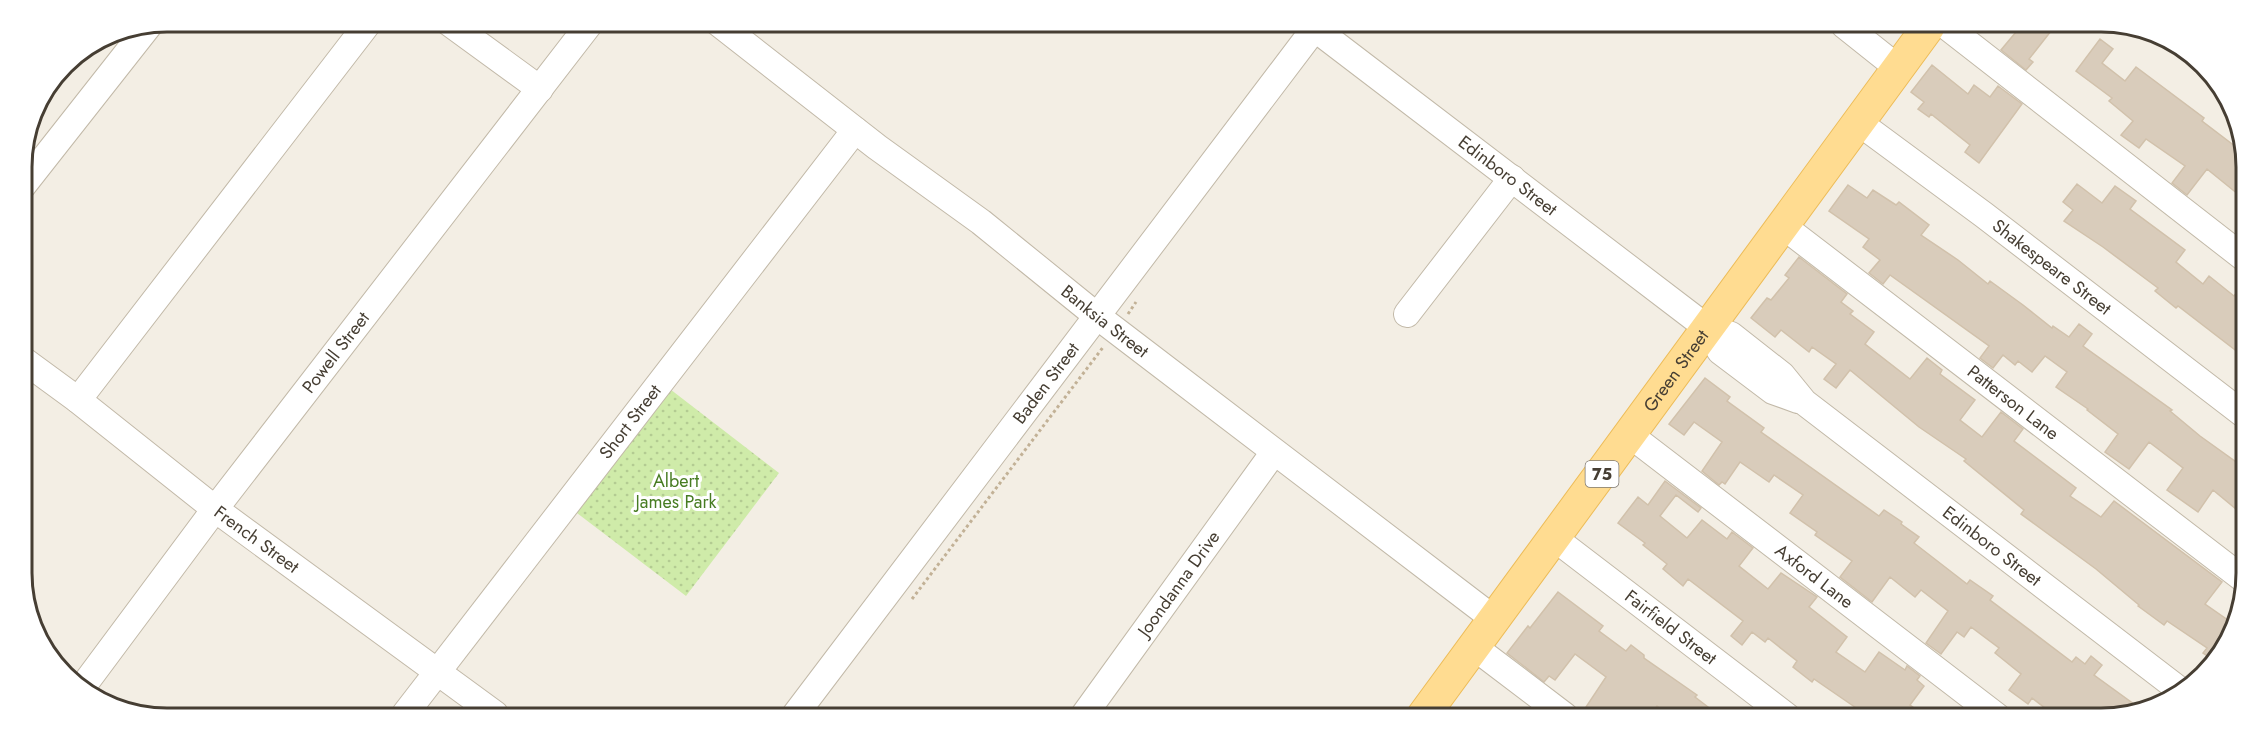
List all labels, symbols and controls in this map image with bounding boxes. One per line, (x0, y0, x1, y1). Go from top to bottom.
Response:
street label: Edinboro Street (1453, 129, 1563, 222)
street label: Shakespeare Street (1987, 213, 2117, 322)
street label: Banksia Street (1055, 279, 1155, 364)
street label: Powell Street (296, 306, 376, 399)
street label: Green Street (1637, 324, 1715, 417)
street label: Baden Street (1007, 337, 1086, 429)
street label: Patterson Lane (1962, 359, 2065, 446)
street label: Short Street (593, 378, 668, 465)
road number: 75 (1586, 461, 1618, 487)
park label: Albert James Park (633, 468, 717, 515)
street label: French Street (209, 499, 305, 580)
street label: Edinboro Street (1937, 500, 2047, 593)
street label: Joondanna Drive (1130, 525, 1226, 644)
street label: Axford Lane (1769, 538, 1859, 615)
street label: Fairfield Street (1619, 584, 1723, 671)

